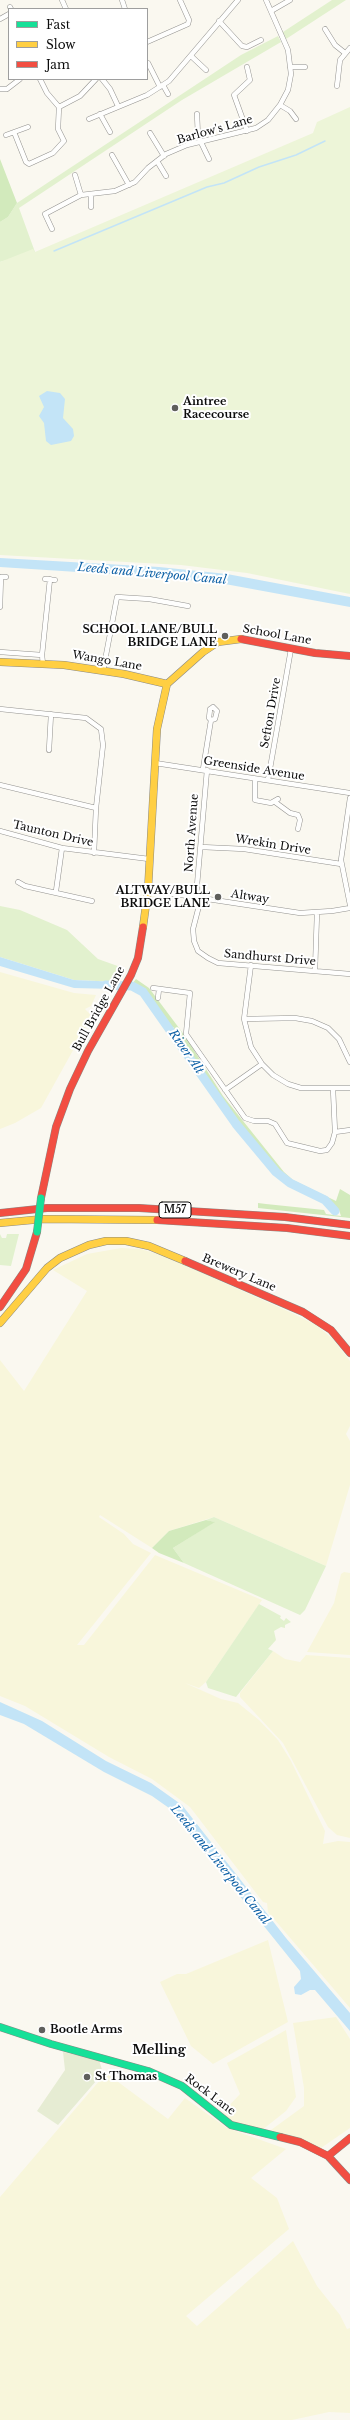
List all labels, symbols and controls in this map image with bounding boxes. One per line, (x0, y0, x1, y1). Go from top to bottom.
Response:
legend (8, 8, 148, 80)
text: Fast (46, 17, 70, 32)
text: Slow (46, 37, 75, 52)
text: Jam (46, 57, 70, 72)
street label: Barlow's Lane (176, 113, 254, 147)
place label: Aintree Racecourse (183, 395, 249, 421)
marker: Aintree Racecourse (170, 403, 180, 413)
water label: Leeds and Liverpool Canal (77, 560, 227, 588)
street label: School Lane (242, 622, 312, 648)
place label: SCHOOL LANE/BULL BRIDGE LANE (82, 623, 217, 649)
marker: SCHOOL LANE/BULL BRIDGE LANE (220, 631, 230, 641)
street label: Wango Lane (71, 648, 143, 674)
street label: Sefton Drive (258, 677, 284, 749)
street label: Greenside Avenue (202, 754, 306, 784)
street label: North Avenue (183, 793, 201, 873)
street label: Taunton Drive (11, 818, 95, 850)
street label: Wrekin Drive (234, 832, 312, 858)
place label: ALTWAY/BULL BRIDGE LANE (116, 884, 210, 910)
street label: Altway (230, 887, 270, 907)
marker: ALTWAY/BULL BRIDGE LANE (213, 892, 223, 902)
street label: Sandhurst Drive (224, 947, 316, 969)
street label: Bull Bridge Lane (70, 964, 128, 1054)
water label: River Alt (165, 1027, 207, 1077)
road number: M57 (159, 1202, 191, 1218)
street label: Brewery Lane (200, 1252, 278, 1294)
water label: Leeds and Liverpool Canal (167, 1802, 273, 1928)
place label: Bootle Arms (50, 2023, 122, 2037)
marker: Bootle Arms (37, 2025, 47, 2035)
district label: Melling (132, 2042, 186, 2058)
place label: St Thomas (95, 2070, 157, 2084)
marker: St Thomas (82, 2072, 92, 2082)
street label: Rock Lane (182, 2072, 238, 2118)

